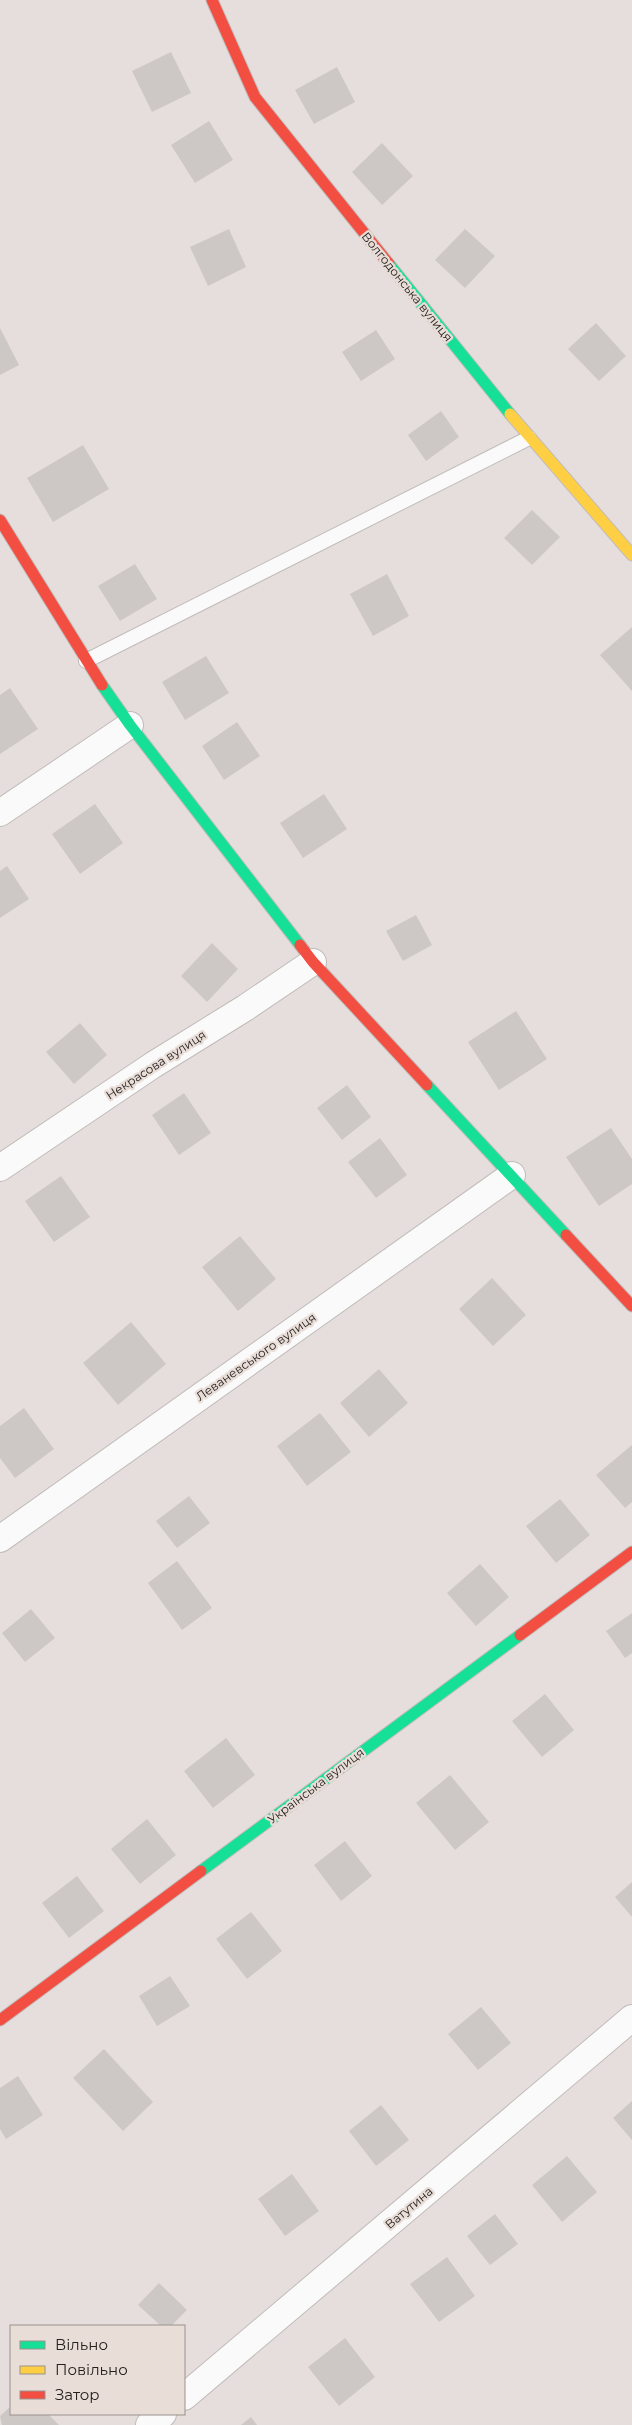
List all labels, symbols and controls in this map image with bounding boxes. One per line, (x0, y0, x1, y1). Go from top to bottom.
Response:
street label: Волгодонська вулиця (359, 229, 456, 344)
street label: Некрасова вулиця (103, 1027, 209, 1103)
street label: Леваневського вулиця (193, 1309, 319, 1404)
street label: Українська вулиця (265, 1744, 367, 1827)
street label: Ватутина (382, 2183, 435, 2232)
legend (10, 2325, 185, 2415)
text: Вільно (55, 2335, 108, 2354)
text: Повільно (55, 2360, 128, 2379)
text: Затор (55, 2385, 100, 2404)

